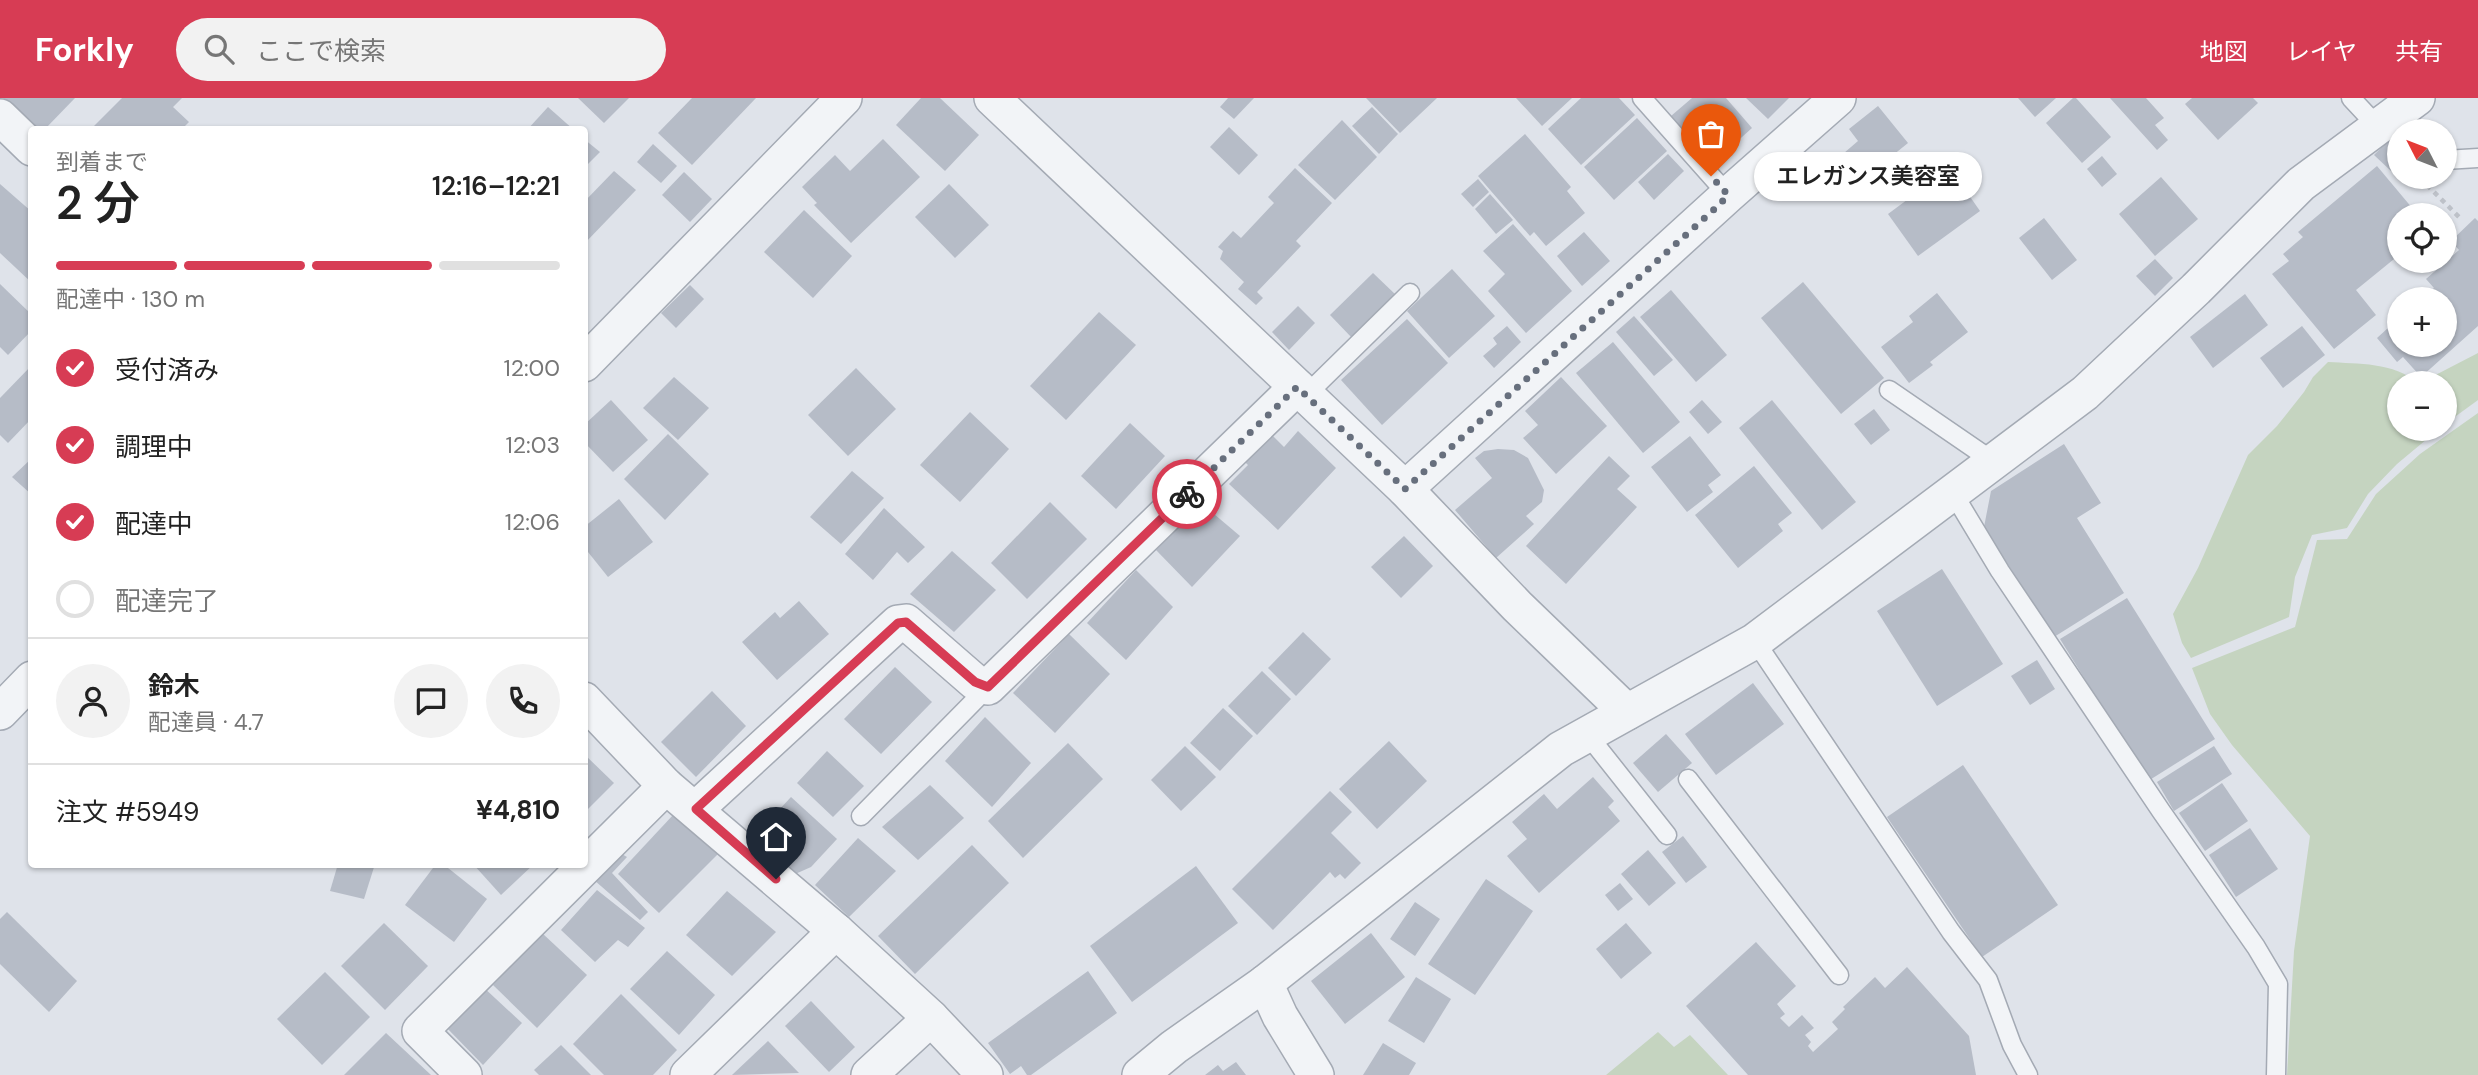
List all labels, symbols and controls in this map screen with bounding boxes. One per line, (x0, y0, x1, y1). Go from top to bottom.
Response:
search box (176, 18, 666, 81)
text: Forkly (35, 28, 134, 71)
icon: search (200, 30, 238, 68)
text: ここで検索 (256, 34, 386, 68)
text: 地図 (2200, 36, 2248, 67)
text: レイヤ (2286, 36, 2357, 67)
text: 共有 (2395, 36, 2443, 67)
pin (1681, 104, 1741, 176)
icon: bag (1692, 115, 1730, 153)
north arrow (2387, 119, 2457, 189)
map controls (2387, 119, 2457, 441)
text: 到着まで (56, 147, 148, 177)
callout: エレガンス美容室 (1753, 152, 1980, 200)
text: エレガンス美容室 (1776, 161, 1960, 191)
text: 12:16–12:21 (432, 169, 560, 203)
text: 2 分 (56, 173, 140, 233)
button: locate (2387, 203, 2457, 273)
text: 配達中 · 130 m (56, 284, 205, 314)
button: + (2387, 287, 2457, 357)
icon: check (56, 349, 94, 387)
text: 受付済み (115, 353, 219, 387)
text: 12:00 (503, 353, 560, 383)
button: − (2387, 371, 2457, 441)
icon: check (56, 426, 94, 464)
text: 調理中 (115, 430, 193, 464)
text: 12:03 (506, 430, 560, 460)
courier (1152, 459, 1222, 529)
icon: bike (1168, 475, 1206, 513)
icon: check (56, 503, 94, 541)
text: 配達中 (115, 507, 193, 541)
text: 12:06 (505, 507, 560, 537)
text: 配達完了 (115, 584, 219, 618)
button: person (56, 664, 130, 738)
button: chat (394, 664, 468, 738)
button: phone (486, 664, 560, 738)
text: 鈴木 (148, 669, 200, 703)
text: 配達員 · 4.7 (148, 707, 264, 737)
text: ¥4,810 (476, 793, 560, 827)
text: 注文 #5949 (56, 795, 199, 829)
pin (746, 807, 806, 879)
icon: home (757, 818, 795, 856)

